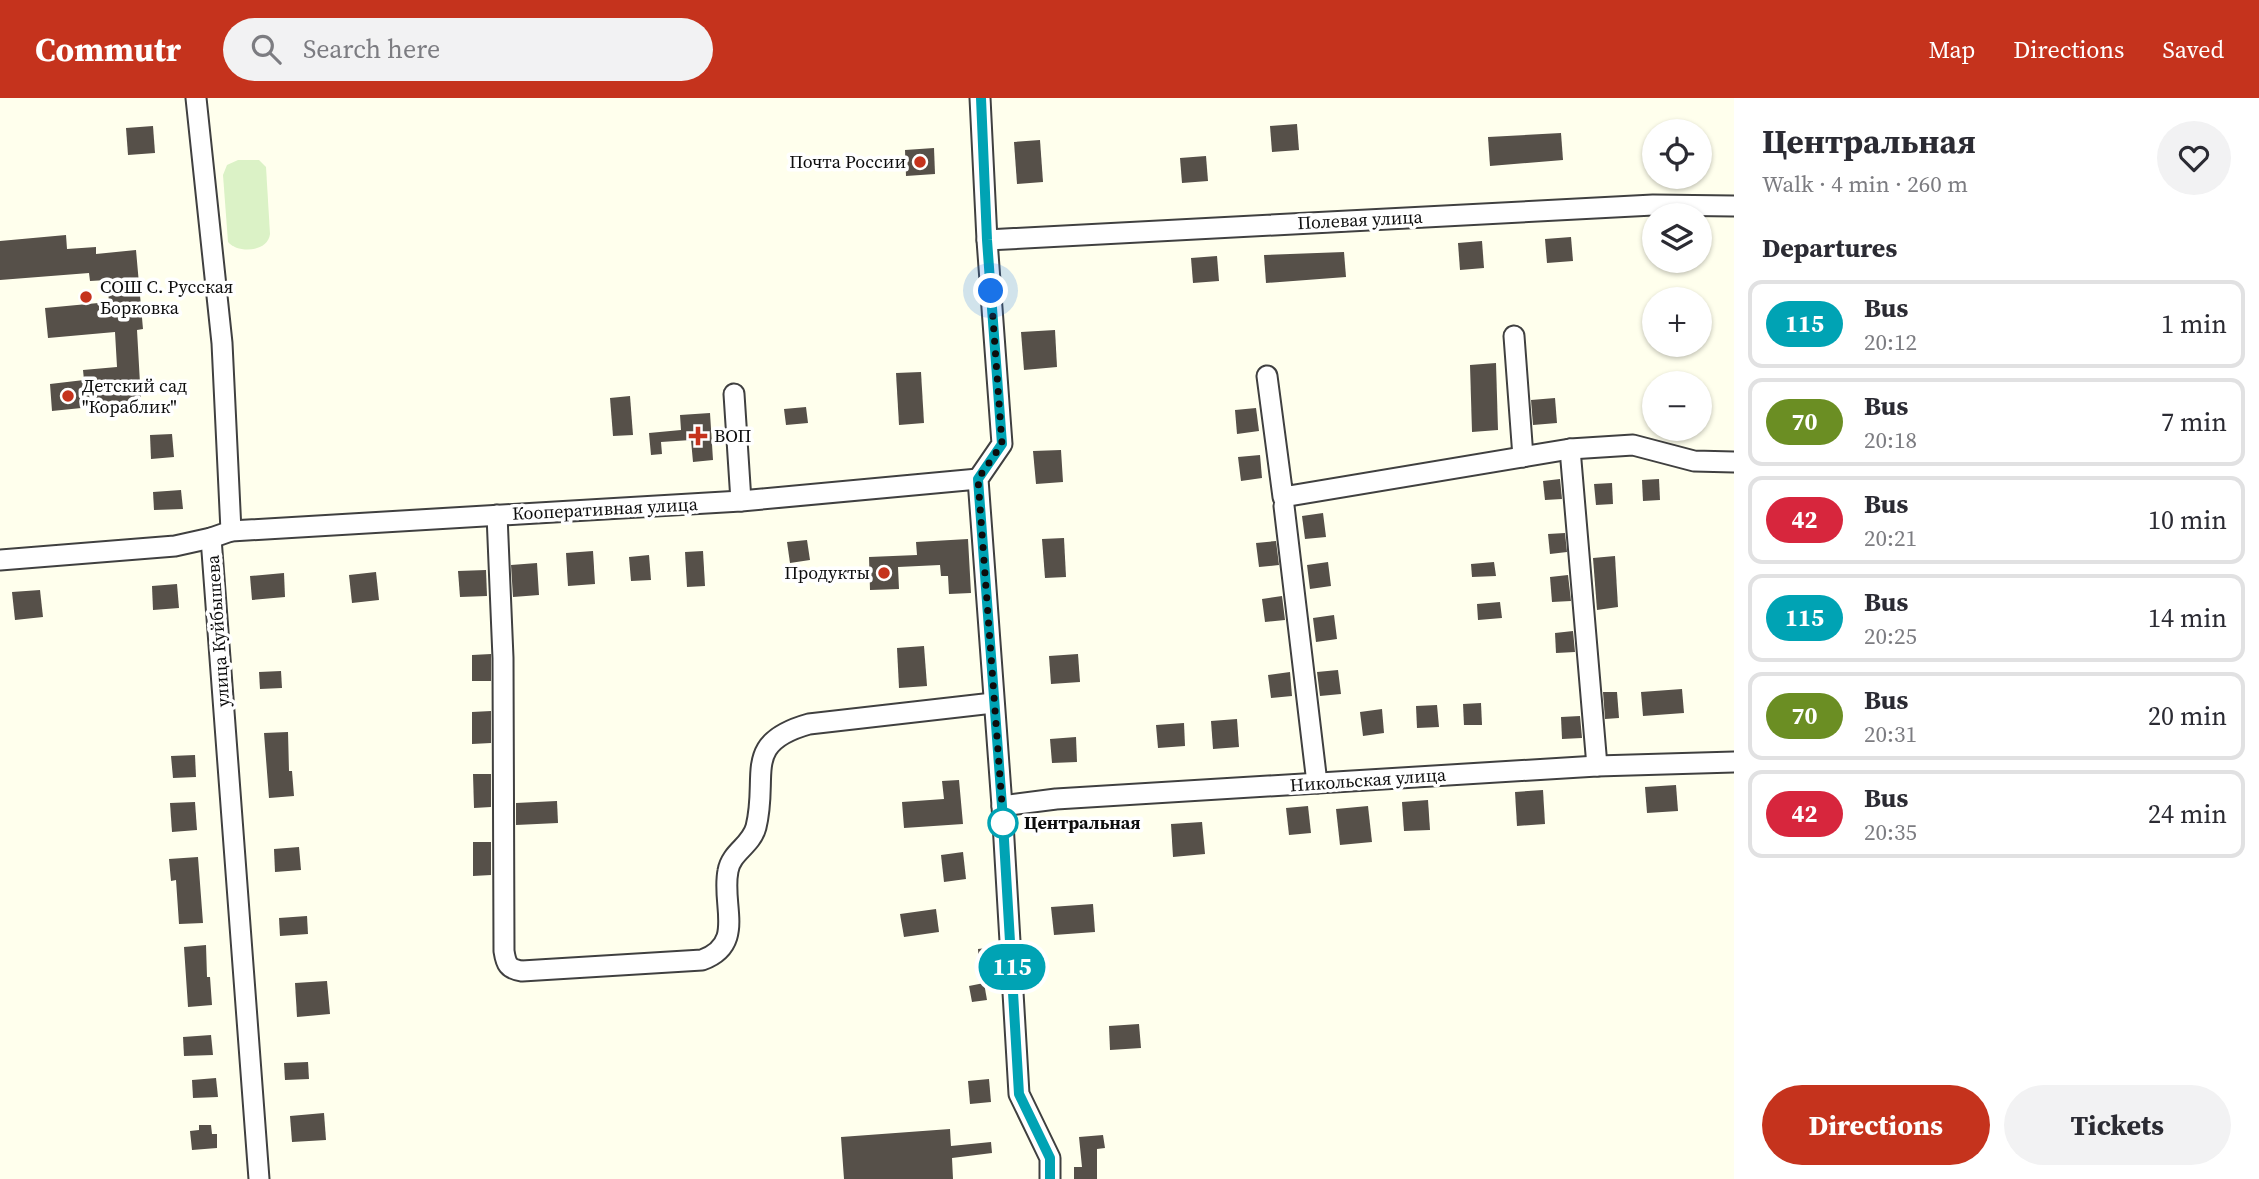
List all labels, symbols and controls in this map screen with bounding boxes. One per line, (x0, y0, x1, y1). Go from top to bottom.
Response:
search box (223, 18, 713, 81)
text: Commutr (35, 27, 181, 72)
icon: search (247, 30, 285, 68)
text: Search here (303, 31, 440, 67)
text: Map (1928, 33, 1975, 66)
text: Directions (2013, 33, 2124, 66)
text: Saved (2162, 33, 2224, 66)
map controls (1642, 119, 1712, 441)
button: locate (1642, 119, 1712, 189)
text: Центральная (1762, 119, 1976, 164)
button: heart (2157, 121, 2231, 195)
place label: Почта России (789, 149, 906, 174)
marker: Почта России (912, 154, 928, 170)
text: Walk · 4 min · 260 m (1762, 168, 1968, 200)
button: layers (1642, 203, 1712, 273)
street label: Полевая улица (1297, 204, 1424, 235)
text: Departures (1762, 230, 1897, 266)
your location (973, 273, 1008, 308)
place label: СОШ С. Русская Борковка (100, 274, 233, 320)
button: + (1642, 287, 1712, 357)
marker: СОШ С. Русская Борковка (78, 289, 94, 305)
text: Bus (1864, 290, 1908, 326)
text: 1 min (2161, 306, 2227, 342)
text: 115 (1785, 307, 1824, 340)
text: 20:12 (1864, 326, 1917, 358)
button: − (1642, 371, 1712, 441)
place label: Детский сад "Кораблик" (82, 373, 187, 419)
marker: Детский сад "Кораблик" (60, 388, 76, 404)
text: Bus (1864, 388, 1908, 424)
text: 7 min (2161, 404, 2227, 440)
text: 70 (1791, 405, 1818, 438)
place label: ВОП (714, 423, 751, 448)
text: 20:18 (1864, 424, 1917, 456)
marker: ВОП (688, 426, 708, 446)
text: Bus (1864, 486, 1908, 522)
street label: Кооперативная улица (512, 491, 699, 526)
text: 10 min (2148, 502, 2227, 538)
text: 42 (1791, 503, 1818, 536)
text: 20:21 (1864, 522, 1917, 554)
street label: улица Куйбышева (200, 553, 235, 708)
place label: Продукты (784, 560, 870, 585)
marker: Продукты (876, 565, 892, 581)
text: Bus (1864, 584, 1908, 620)
text: 14 min (2148, 600, 2227, 636)
text: 115 (1785, 601, 1824, 634)
text: 20:25 (1864, 620, 1917, 652)
text: Bus (1864, 682, 1908, 718)
text: 20 min (2148, 698, 2227, 734)
text: 70 (1791, 699, 1818, 732)
text: 20:31 (1864, 718, 1917, 750)
street label: Никольская улица (1289, 762, 1448, 797)
text: Bus (1864, 780, 1908, 816)
text: 24 min (2148, 796, 2227, 832)
text: 42 (1791, 797, 1818, 830)
marker: Центральная (988, 808, 1018, 838)
place label: Центральная (1024, 810, 1141, 835)
text: 20:35 (1864, 816, 1917, 848)
line badge: 115 (972, 944, 1052, 990)
text: 115 (992, 950, 1032, 983)
button: Directions (1762, 1085, 1990, 1165)
button: Tickets (2004, 1085, 2231, 1165)

